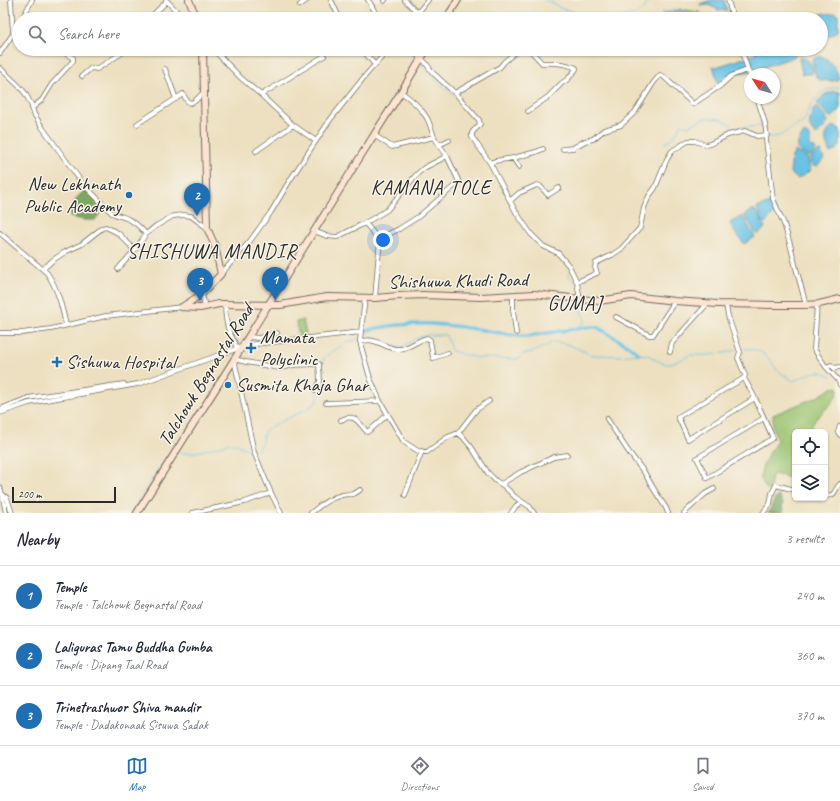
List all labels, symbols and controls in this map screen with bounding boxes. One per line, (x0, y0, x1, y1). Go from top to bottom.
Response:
search box (12, 12, 828, 56)
icon: search (26, 23, 48, 45)
text: Search here (58, 25, 119, 44)
north arrow (744, 68, 780, 104)
place label: New Lekhnath Public Academy (24, 172, 123, 218)
district label: KAMANA TOLE (371, 175, 493, 200)
pin: 2 (184, 183, 210, 216)
marker: New Lekhnath Public Academy (124, 190, 134, 200)
your location (373, 230, 393, 250)
district label: SHISHUWA MANDIR (127, 239, 298, 264)
pin: 1 (262, 267, 288, 300)
pin: 3 (187, 268, 213, 301)
street label: Shishuwa Khudi Road (388, 268, 531, 294)
district label: GUMAJ (548, 291, 604, 316)
street label: Talchowk Begnastal Road (153, 297, 261, 450)
place label: Mamata Polyclinic (260, 325, 319, 371)
marker: Mamata Polyclinic (245, 342, 257, 354)
place label: Sishuwa Hospital (66, 350, 179, 374)
marker: Sishuwa Hospital (51, 356, 63, 368)
place label: Susmita Khaja Ghar (236, 373, 370, 397)
marker: Susmita Khaja Ghar (223, 380, 233, 390)
map controls (792, 429, 828, 501)
button: locate (792, 429, 828, 465)
button: layers (792, 465, 828, 501)
scale bar (12, 485, 116, 504)
text: 200 m (18, 487, 42, 501)
text: Nearby (16, 529, 59, 550)
text: 3 results (786, 531, 824, 547)
text: Temple (54, 578, 86, 597)
text: 1 (26, 588, 32, 604)
text: 240 m (796, 588, 824, 604)
text: Temple · Talchowk Begnastal Road (54, 597, 201, 613)
text: Laliguras Tamu Buddha Gumba (54, 638, 212, 657)
text: 2 (26, 648, 32, 664)
text: 360 m (796, 648, 824, 664)
text: Temple · Dipang Taal Road (54, 657, 167, 673)
text: Trinetrashwor Shiva mandir (54, 698, 200, 717)
text: 3 (26, 708, 32, 724)
text: 370 m (796, 708, 824, 724)
text: Temple · Dadakonaak Sisuwa Sadak (54, 717, 208, 733)
tab: Map (126, 755, 148, 793)
tab: Directions (401, 755, 439, 793)
tab: Saved (692, 755, 714, 793)

